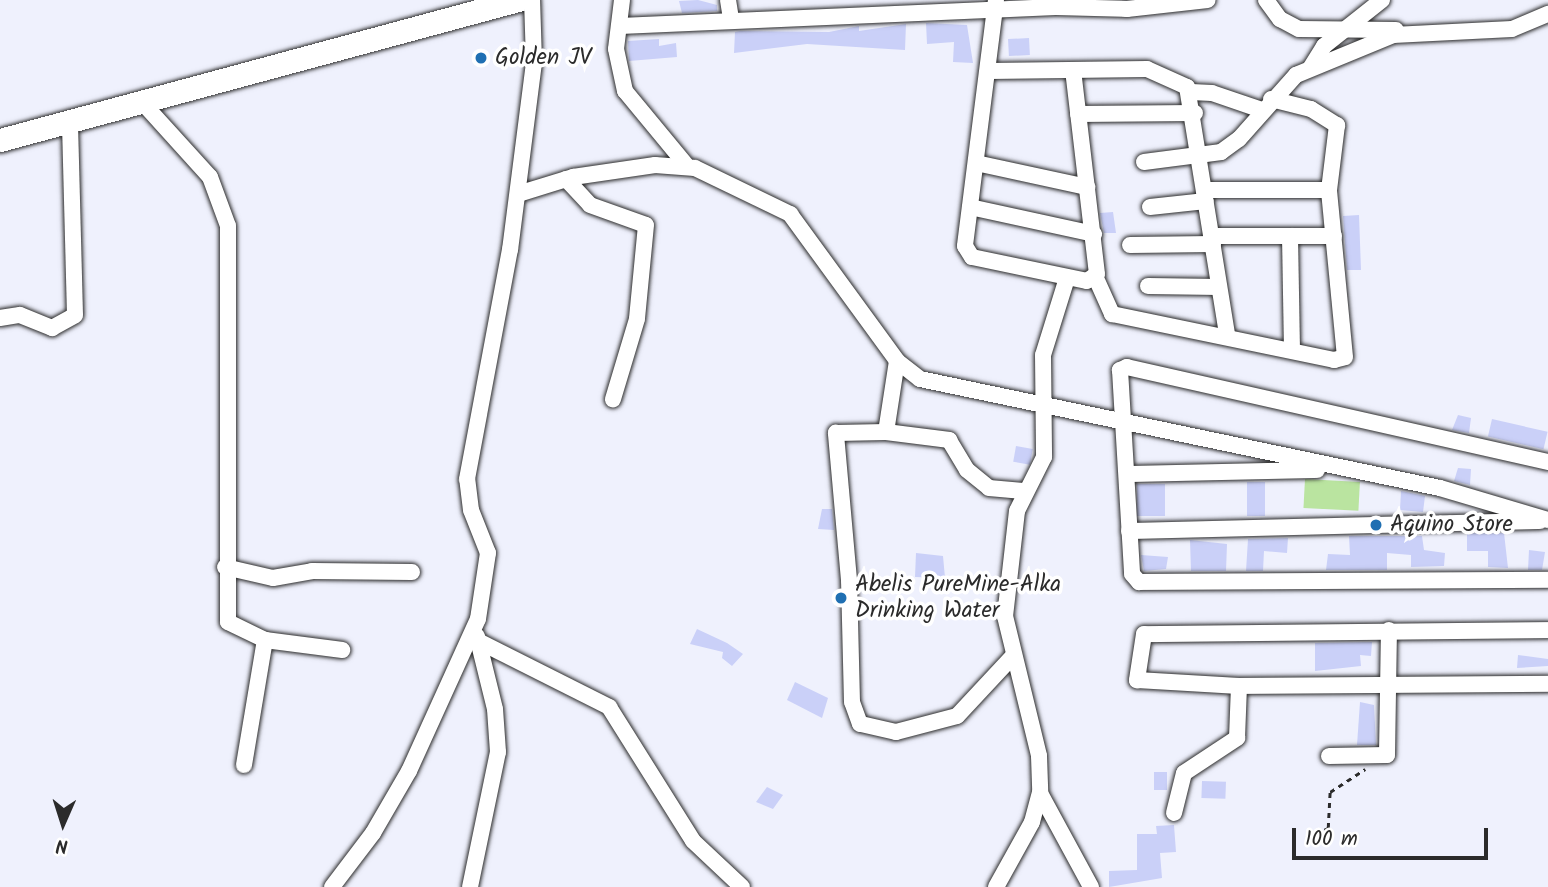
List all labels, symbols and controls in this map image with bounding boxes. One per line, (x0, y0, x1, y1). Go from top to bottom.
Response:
place label: Golden JV (495, 44, 591, 72)
marker: Golden JV (473, 50, 489, 66)
place label: Aquino Store (1390, 511, 1513, 539)
marker: Aquino Store (1368, 517, 1384, 533)
place label: Abelis PureMine-Alka Drinking Water (855, 571, 1061, 625)
marker: Abelis PureMine-Alka Drinking Water (833, 590, 849, 606)
north arrow (28, 789, 98, 859)
scale bar (1296, 814, 1492, 858)
text: 100 m (1305, 823, 1358, 856)
text: N (55, 830, 69, 860)

